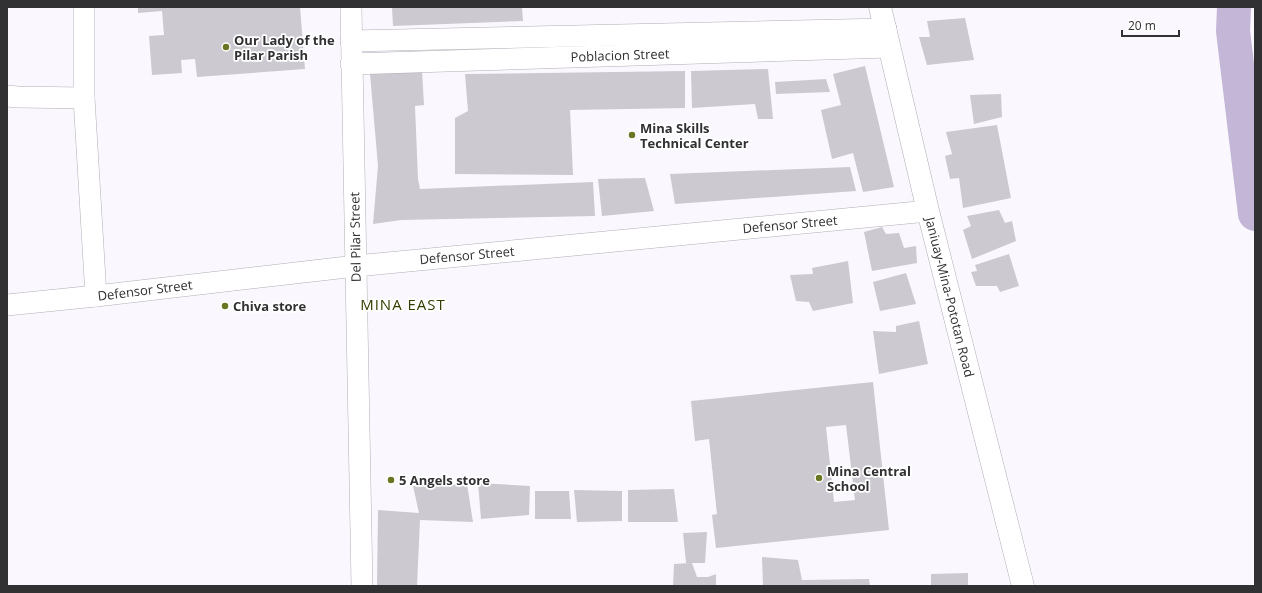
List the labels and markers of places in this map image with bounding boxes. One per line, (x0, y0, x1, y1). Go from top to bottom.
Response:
place label: Our Lady of the Pilar Parish (234, 31, 335, 64)
marker: Our Lady of the Pilar Parish (221, 42, 231, 52)
place label: Mina Skills Technical Center (640, 119, 749, 152)
marker: Mina Skills Technical Center (627, 130, 637, 140)
place label: Chiva store (233, 297, 306, 315)
marker: Chiva store (220, 301, 230, 311)
place label: Mina Central School (827, 462, 911, 495)
place label: 5 Angels store (399, 471, 490, 489)
marker: Mina Central School (814, 473, 824, 483)
marker: 5 Angels store (386, 475, 396, 485)

